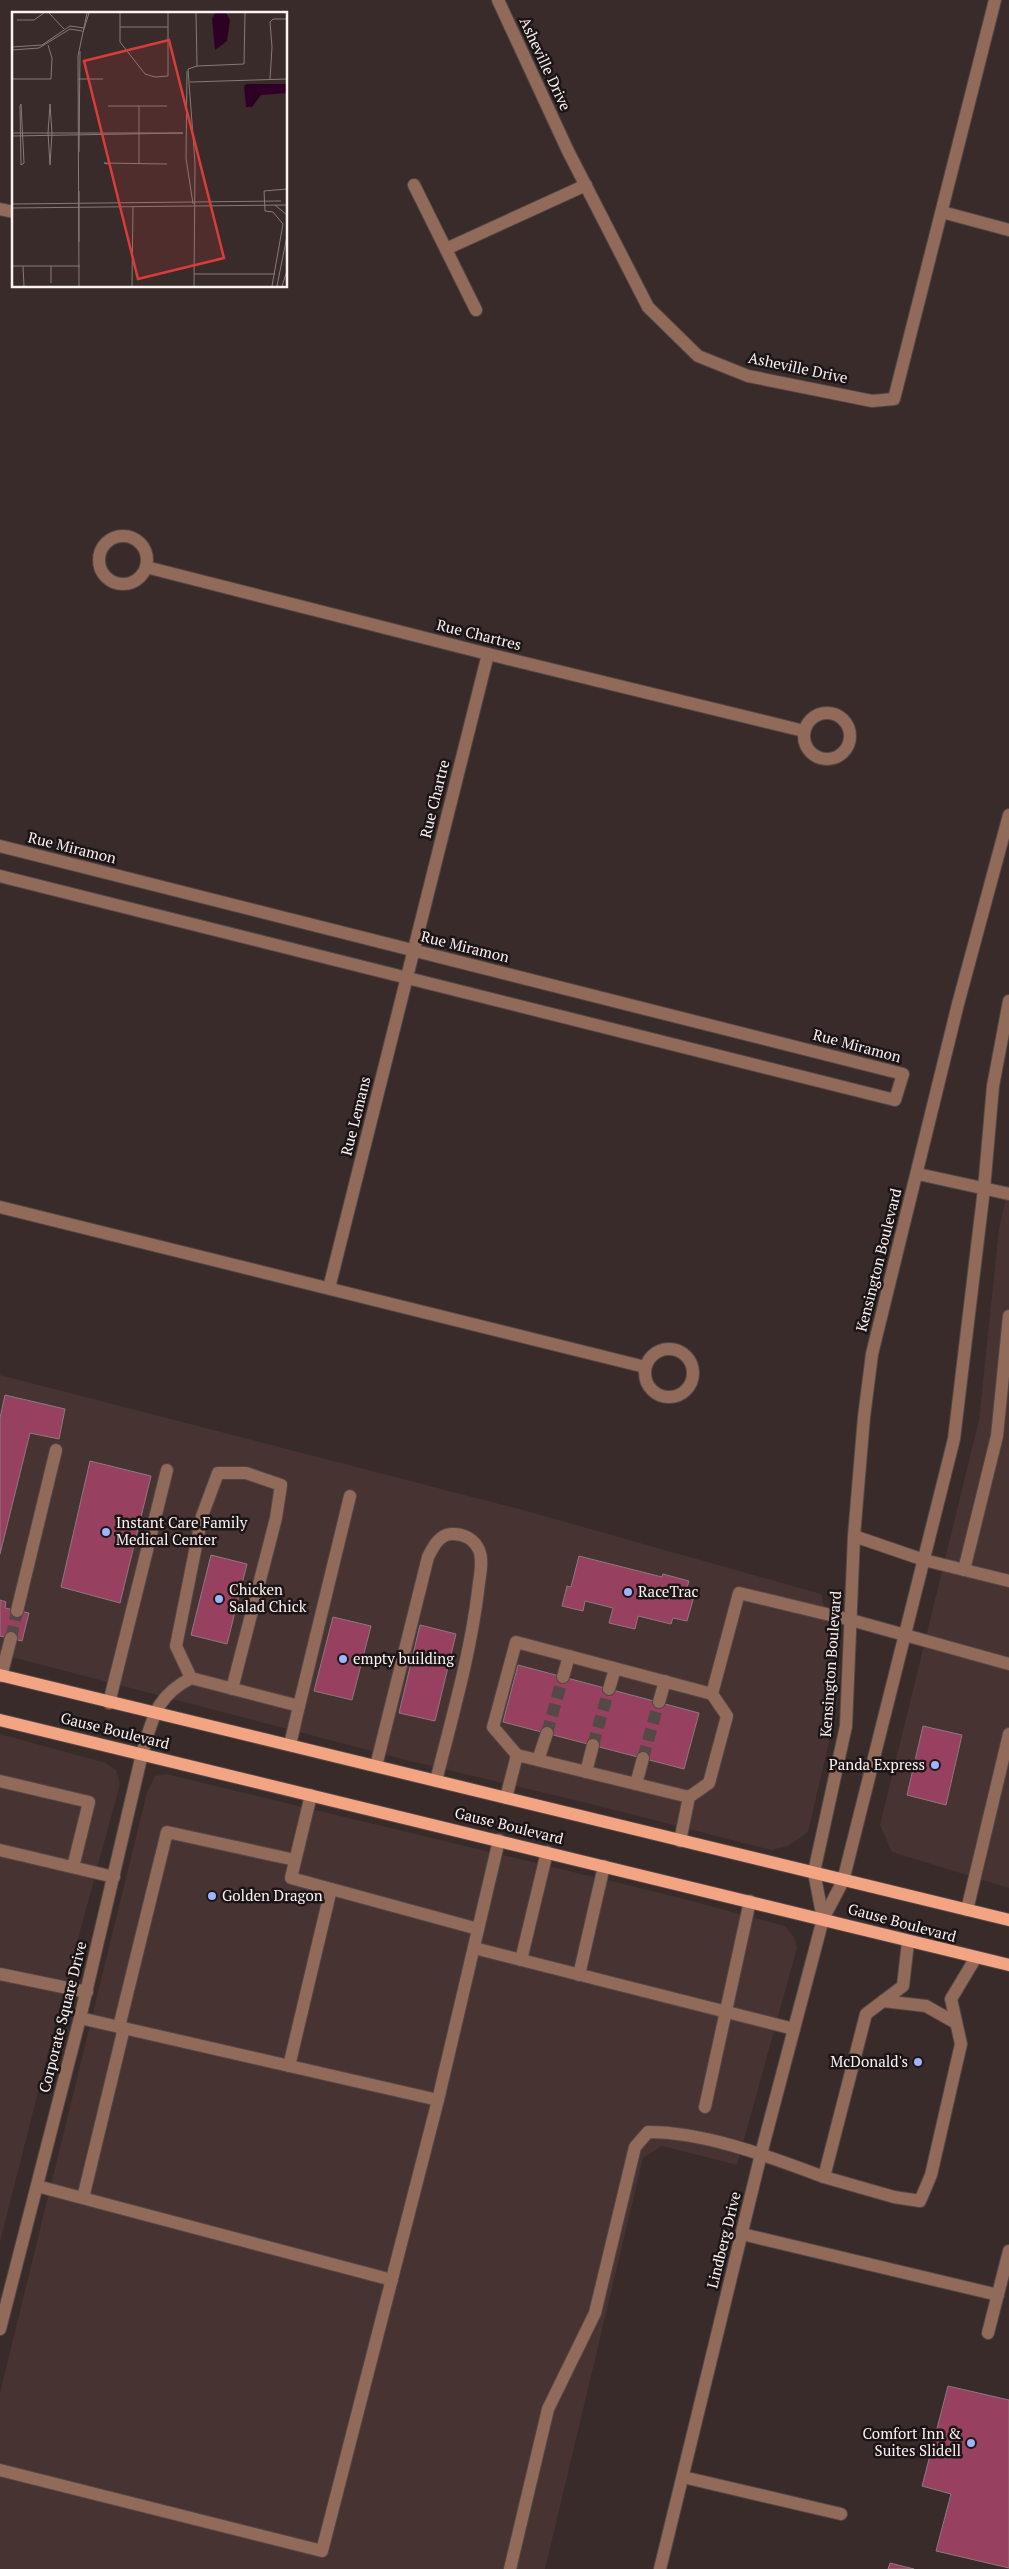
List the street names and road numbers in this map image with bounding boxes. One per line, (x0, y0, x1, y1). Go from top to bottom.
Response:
street label: Asheville Drive (516, 14, 576, 114)
street label: Asheville Drive (747, 347, 850, 387)
street label: Rue Chartres (435, 614, 524, 654)
street label: Rue Chartre (415, 758, 453, 840)
street label: Rue Miramon (26, 826, 119, 868)
street label: Rue Miramon (419, 925, 512, 967)
street label: Rue Miramon (811, 1024, 904, 1066)
street label: Rue Lemans (336, 1074, 375, 1158)
street label: Kensington Boulevard (851, 1186, 905, 1333)
street label: Kensington Boulevard (815, 1590, 845, 1738)
street label: Gause Boulevard (59, 1707, 172, 1753)
street label: Gause Boulevard (453, 1802, 566, 1848)
street label: Gause Boulevard (846, 1898, 959, 1946)
street label: Corporate Square Drive (34, 1939, 91, 2095)
street label: Lindberg Drive (701, 2189, 745, 2290)

